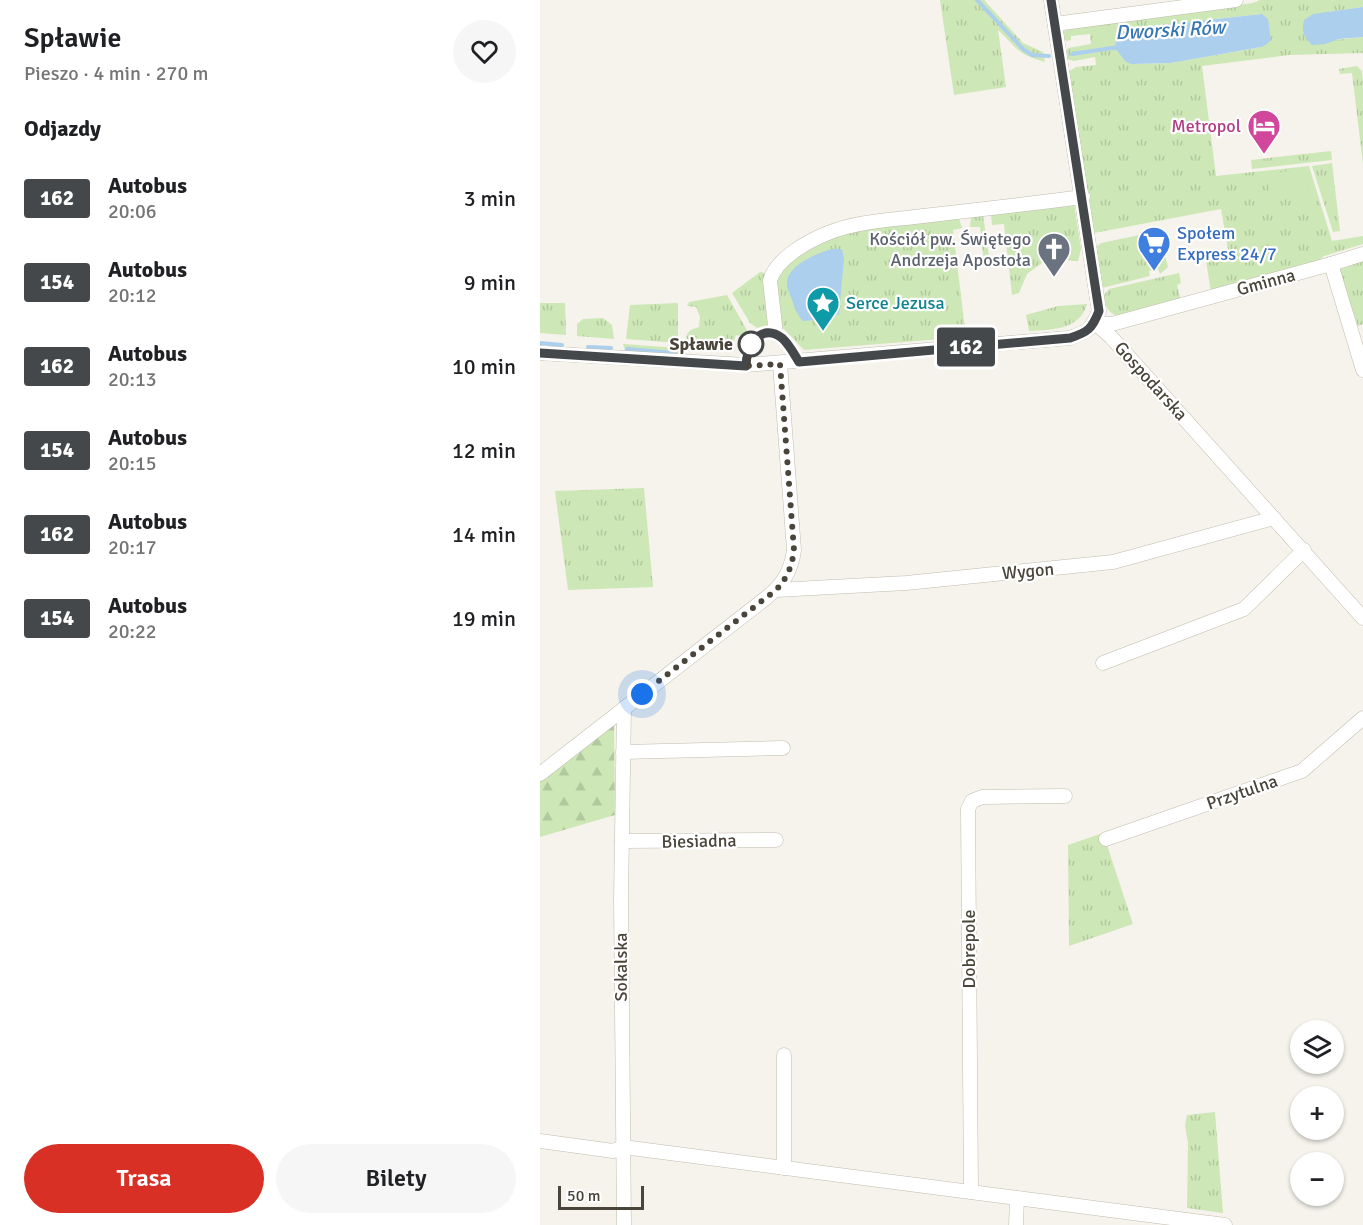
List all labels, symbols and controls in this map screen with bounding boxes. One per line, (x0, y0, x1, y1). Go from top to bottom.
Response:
water label: Dworski Rów (1115, 15, 1228, 45)
button: heart (453, 20, 516, 83)
text: Spławie (24, 21, 121, 55)
text: Pieszo · 4 min · 270 m (24, 61, 209, 86)
hotel icon: Metropol (1246, 108, 1282, 155)
text: Odjazdy (24, 115, 101, 142)
place label: Metropol (1171, 115, 1241, 137)
text: Autobus (108, 172, 187, 199)
text: 162 (40, 185, 74, 211)
text: 3 min (464, 185, 516, 212)
text: 20:06 (108, 199, 157, 224)
place label: Społem Express 24/7 (1177, 222, 1277, 265)
supermarket icon: Społem Express 24/7 (1136, 225, 1172, 272)
place label: Kościół pw. Świętego Andrzeja Apostoła (869, 228, 1031, 271)
church icon: Kościół pw. Świętego Andrzeja Apostoła (1036, 231, 1072, 278)
text: Autobus (108, 256, 187, 283)
street label: Gminna (1234, 264, 1298, 300)
text: 154 (40, 269, 74, 295)
text: 9 min (464, 269, 516, 296)
text: 20:12 (108, 283, 157, 308)
place icon: Serce Jezusa (805, 285, 841, 332)
place label: Serce Jezusa (846, 292, 945, 314)
line badge: 162 (932, 328, 1000, 366)
marker: Spławie (738, 331, 764, 357)
place label: Spławie (669, 333, 733, 355)
text: 162 (949, 334, 983, 360)
street label: Gospodarska (1110, 337, 1192, 425)
text: Autobus (108, 340, 187, 367)
text: 162 (40, 353, 74, 379)
text: 10 min (452, 353, 516, 380)
text: 20:13 (108, 367, 157, 392)
text: Autobus (108, 424, 187, 451)
text: 154 (40, 437, 74, 463)
text: 12 min (452, 437, 516, 464)
text: 20:15 (108, 451, 157, 476)
text: Autobus (108, 508, 187, 535)
text: 162 (40, 521, 74, 547)
text: 14 min (452, 521, 516, 548)
text: 20:17 (108, 535, 157, 560)
street label: Wygon (1001, 558, 1055, 584)
text: Autobus (108, 592, 187, 619)
text: 154 (40, 605, 74, 631)
text: 19 min (452, 605, 516, 632)
text: 20:22 (108, 619, 157, 644)
your location (627, 679, 657, 709)
street label: Przytulna (1204, 770, 1280, 814)
street label: Biesiadna (661, 829, 737, 853)
street label: Dobrepole (958, 910, 980, 988)
street label: Sokalska (610, 933, 632, 1001)
map controls (1290, 1020, 1344, 1206)
button: layers (1290, 1020, 1344, 1074)
button: + (1290, 1086, 1344, 1140)
button: Trasa (24, 1144, 264, 1213)
button: Bilety (276, 1144, 516, 1213)
button: − (1290, 1152, 1344, 1206)
scale bar (558, 1183, 644, 1210)
text: 50 m (567, 1186, 601, 1206)

